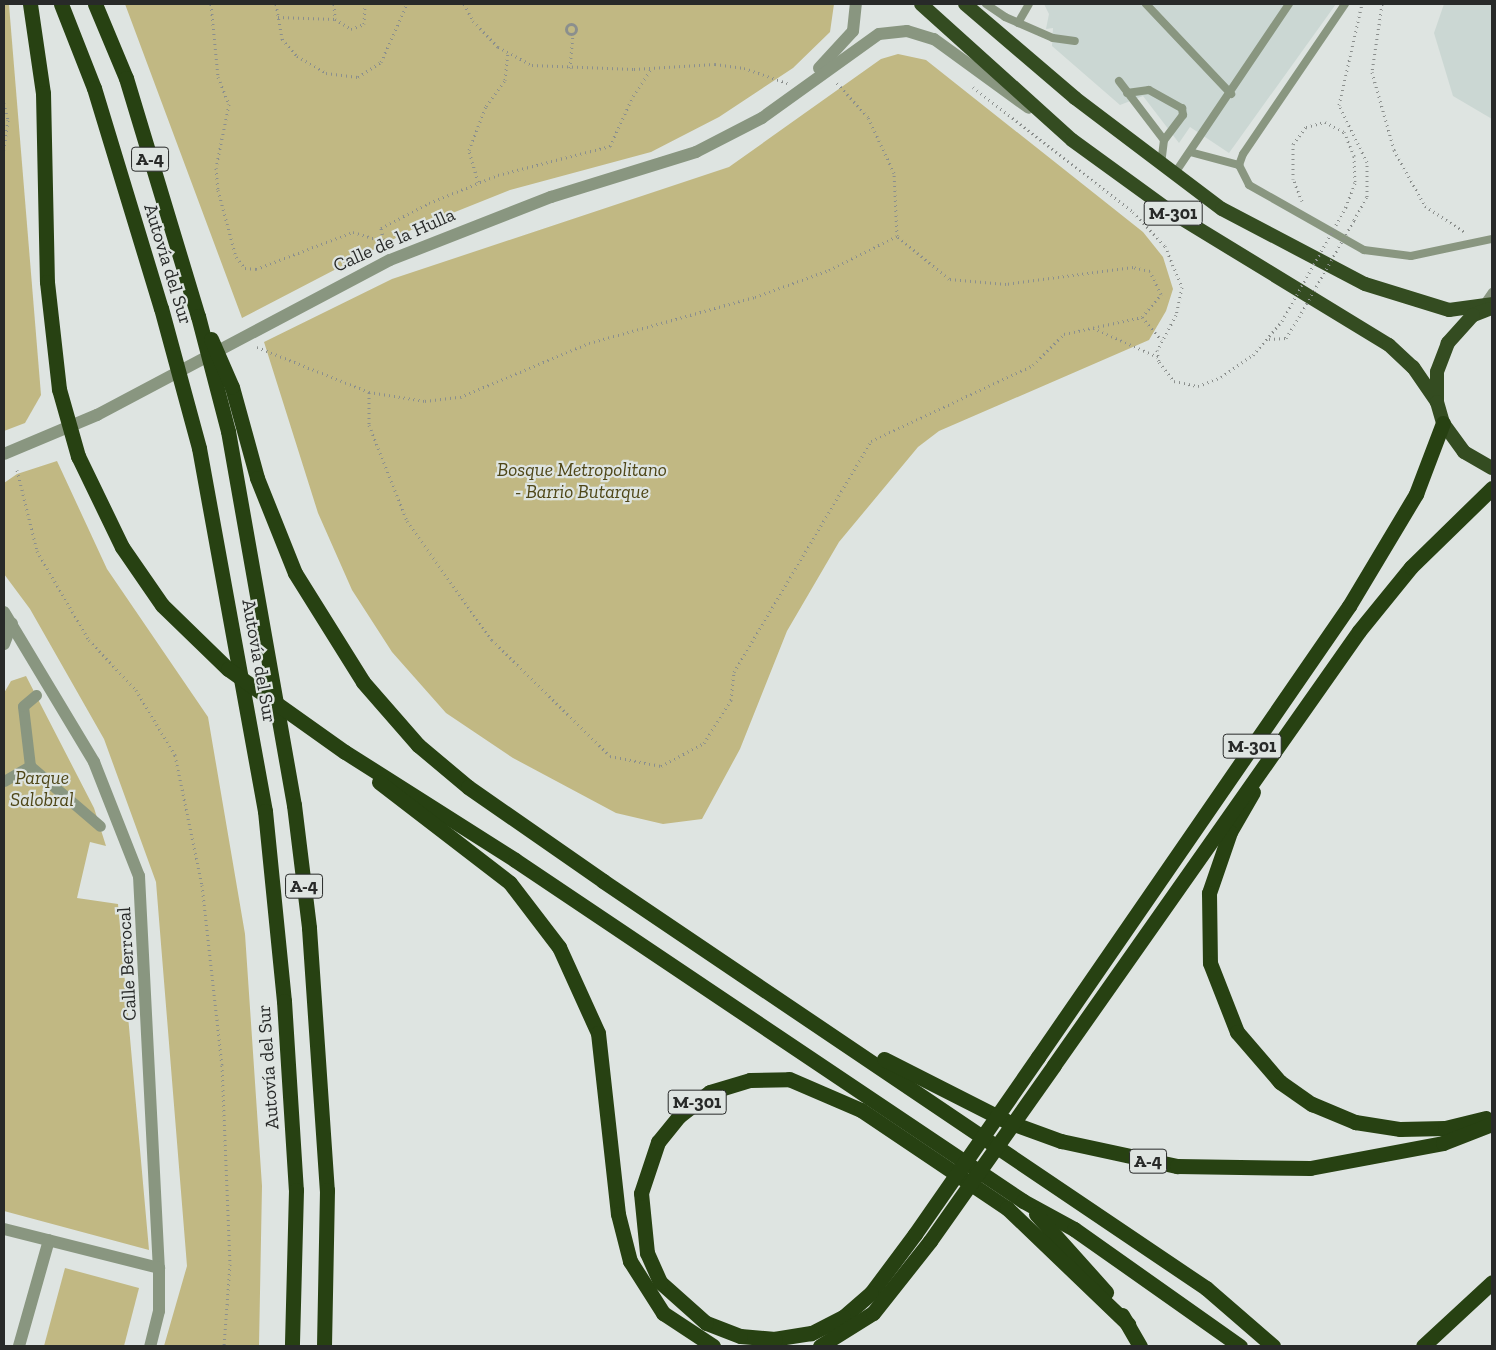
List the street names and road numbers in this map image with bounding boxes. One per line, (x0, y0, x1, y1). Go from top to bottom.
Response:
road number: A-4 (130, 144, 170, 174)
road number: M-301 (1143, 198, 1203, 228)
street label: Autovía del Sur (139, 201, 197, 327)
street label: Calle de la Hulla (330, 203, 458, 277)
street label: Autovía del Sur (237, 597, 281, 725)
road number: M-301 (1222, 730, 1282, 761)
road number: A-4 (284, 870, 324, 901)
street label: Calle Berrocal (113, 907, 141, 1021)
street label: Autovía del Sur (252, 1004, 284, 1130)
road number: M-301 (667, 1086, 727, 1118)
road number: A-4 (1128, 1146, 1168, 1176)

